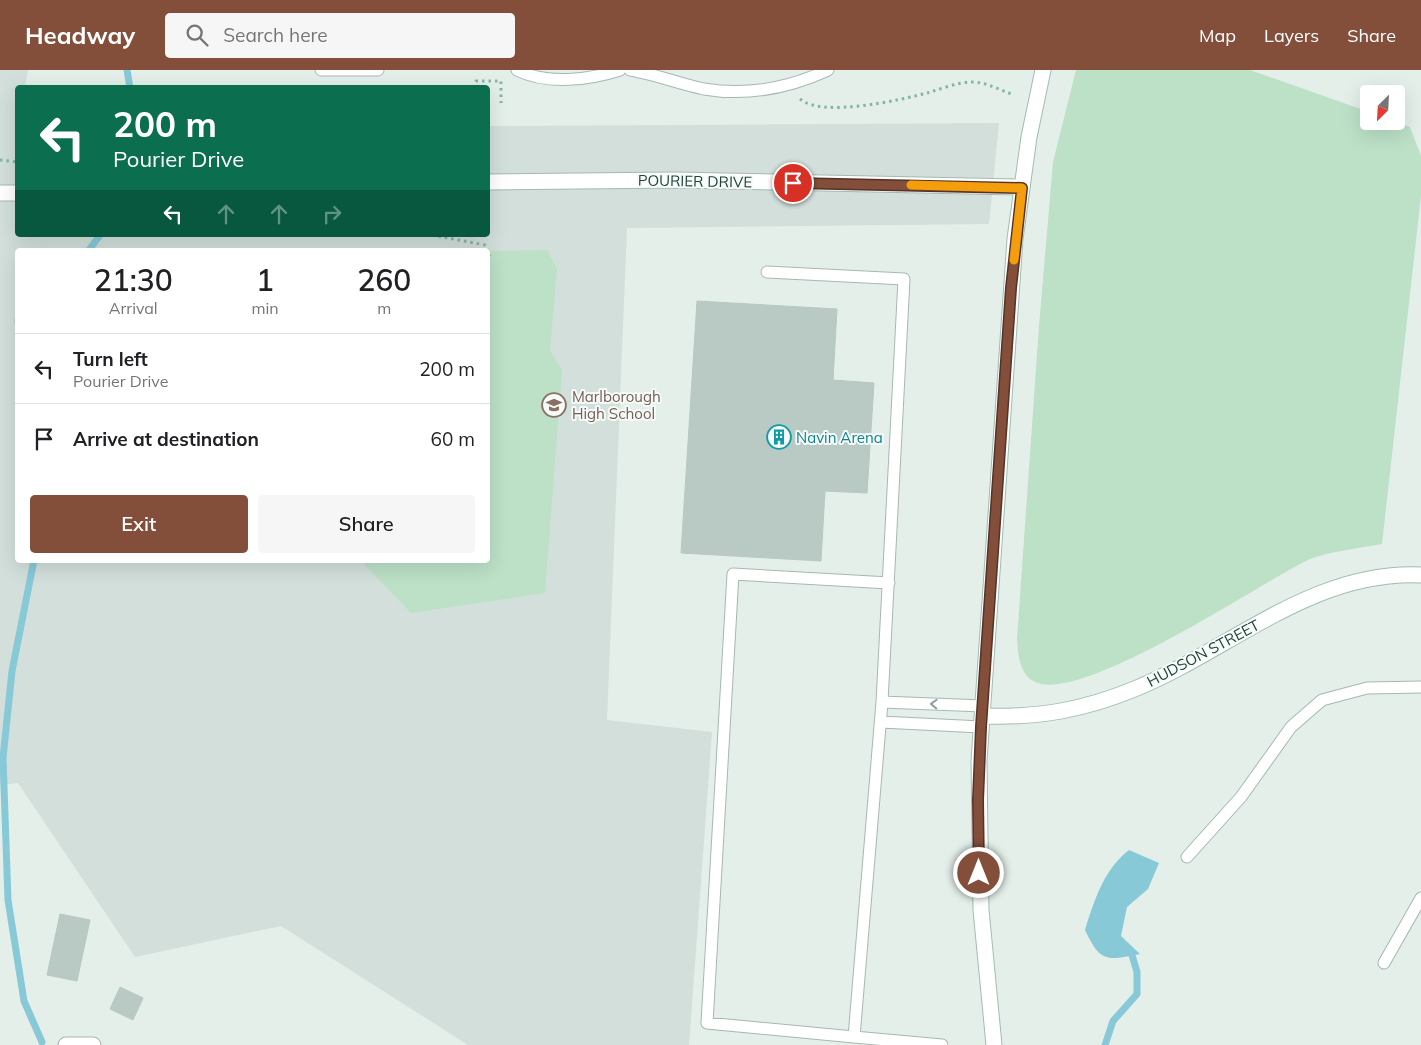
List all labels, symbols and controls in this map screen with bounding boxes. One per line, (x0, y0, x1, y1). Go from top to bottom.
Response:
search box (165, 13, 515, 58)
text: Headway (25, 20, 135, 50)
icon: search (183, 21, 211, 49)
text: Search here (223, 23, 328, 47)
text: Map (1199, 24, 1236, 47)
text: Layers (1264, 24, 1319, 47)
text: Share (1347, 24, 1396, 47)
north arrow (1360, 85, 1405, 130)
map controls (1360, 85, 1405, 130)
text: 200 m (113, 102, 217, 146)
icon: left (30, 105, 95, 170)
text: Pourier Drive (113, 145, 244, 173)
pin (772, 162, 814, 204)
icon: arrive (779, 169, 807, 197)
street label: POURIER DRIVE (638, 171, 752, 191)
icon: left (159, 200, 187, 228)
icon: ahead (212, 200, 240, 228)
icon: ahead (265, 200, 293, 228)
icon: right (318, 200, 346, 228)
text: 21:30 (94, 261, 173, 299)
text: 1 (256, 261, 274, 299)
text: 260 (357, 261, 411, 299)
text: Arrival (109, 298, 158, 318)
text: min (251, 298, 279, 318)
text: m (377, 298, 391, 318)
text: Turn left (73, 347, 148, 371)
icon: left (30, 355, 58, 383)
text: 200 m (419, 357, 475, 381)
text: Pourier Drive (73, 371, 168, 391)
place label: Marlborough High School (572, 387, 661, 423)
school or university icon: Marlborough High School (541, 392, 567, 418)
building icon: Navin Arena (766, 424, 792, 450)
icon: arrive (30, 425, 58, 453)
text: Arrive at destination (73, 427, 259, 451)
text: 60 m (431, 427, 475, 451)
place label: Navin Arena (796, 428, 883, 447)
button: Exit (30, 495, 248, 553)
button: Share (258, 495, 475, 553)
street label: HUDSON STREET (1143, 615, 1263, 691)
one-way arrow (930, 698, 938, 709)
position arrow (952, 846, 1004, 898)

